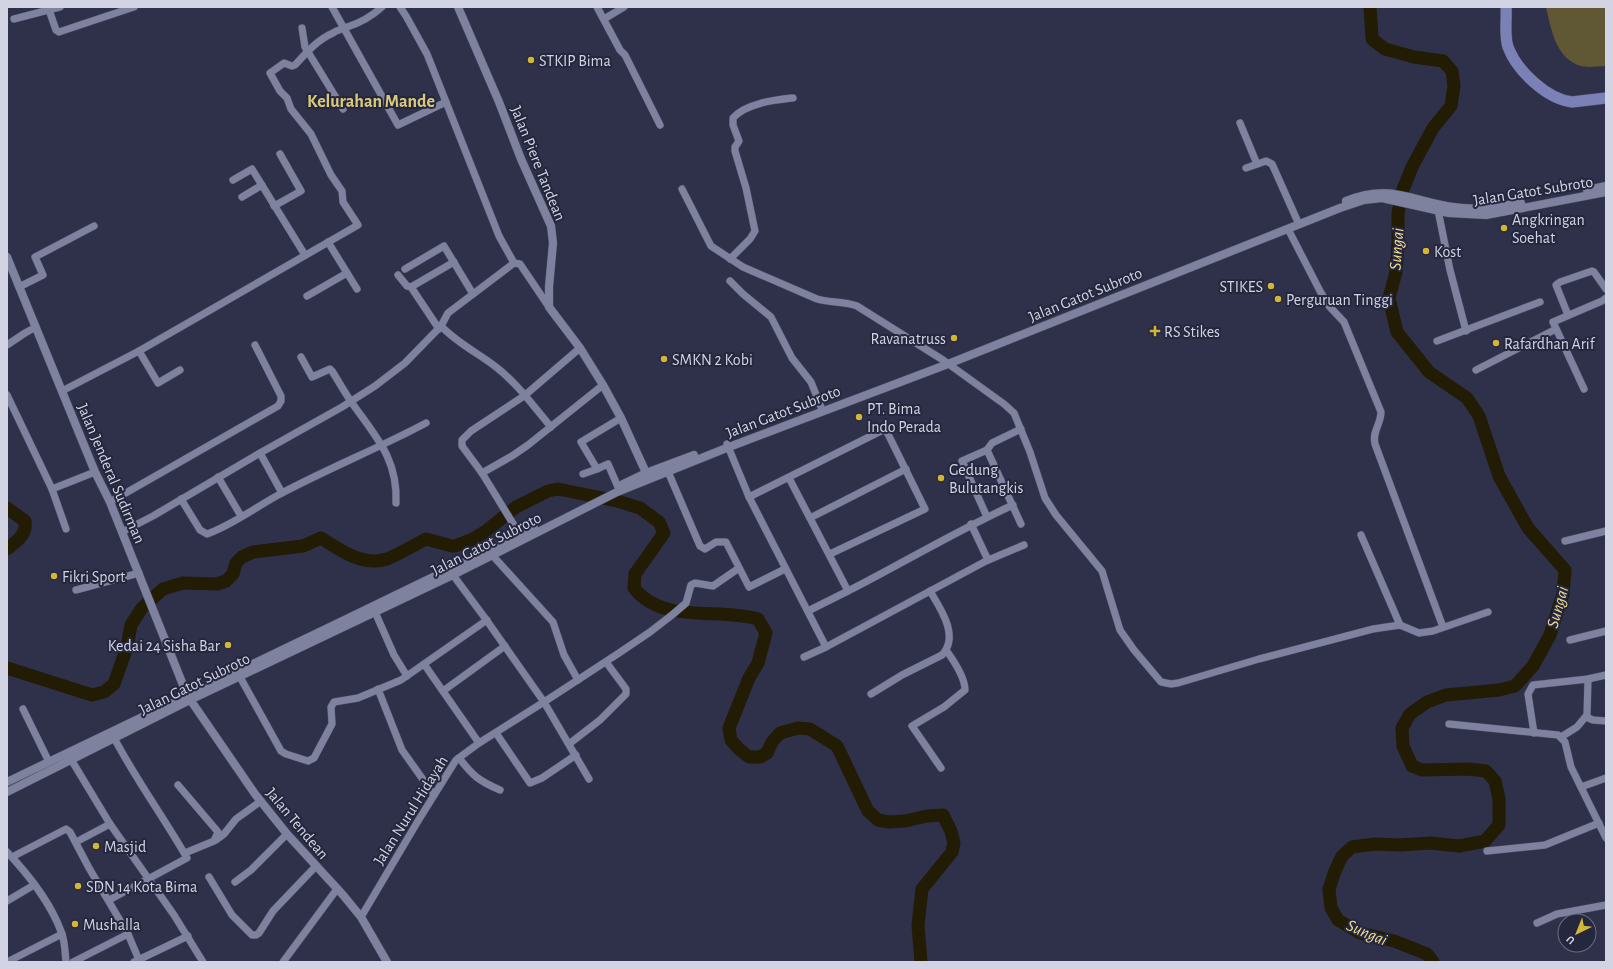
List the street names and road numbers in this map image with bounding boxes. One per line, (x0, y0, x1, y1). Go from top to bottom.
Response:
street label: Jalan Piere Tandean (508, 104, 568, 223)
street label: Jalan Gatot Subroto (1472, 174, 1594, 208)
street label: Jalan Gatot Subroto (1026, 265, 1145, 325)
street label: Jalan Gatot Subroto (724, 383, 843, 441)
street label: Jalan Jenderal Sudirman (74, 401, 148, 546)
street label: Jalan Gatot Subroto (429, 509, 544, 578)
street label: Jalan Gatot Subroto (137, 650, 252, 718)
street label: Jalan Nurul Hidayah (371, 753, 452, 868)
street label: Jalan Tendean (263, 785, 332, 862)

